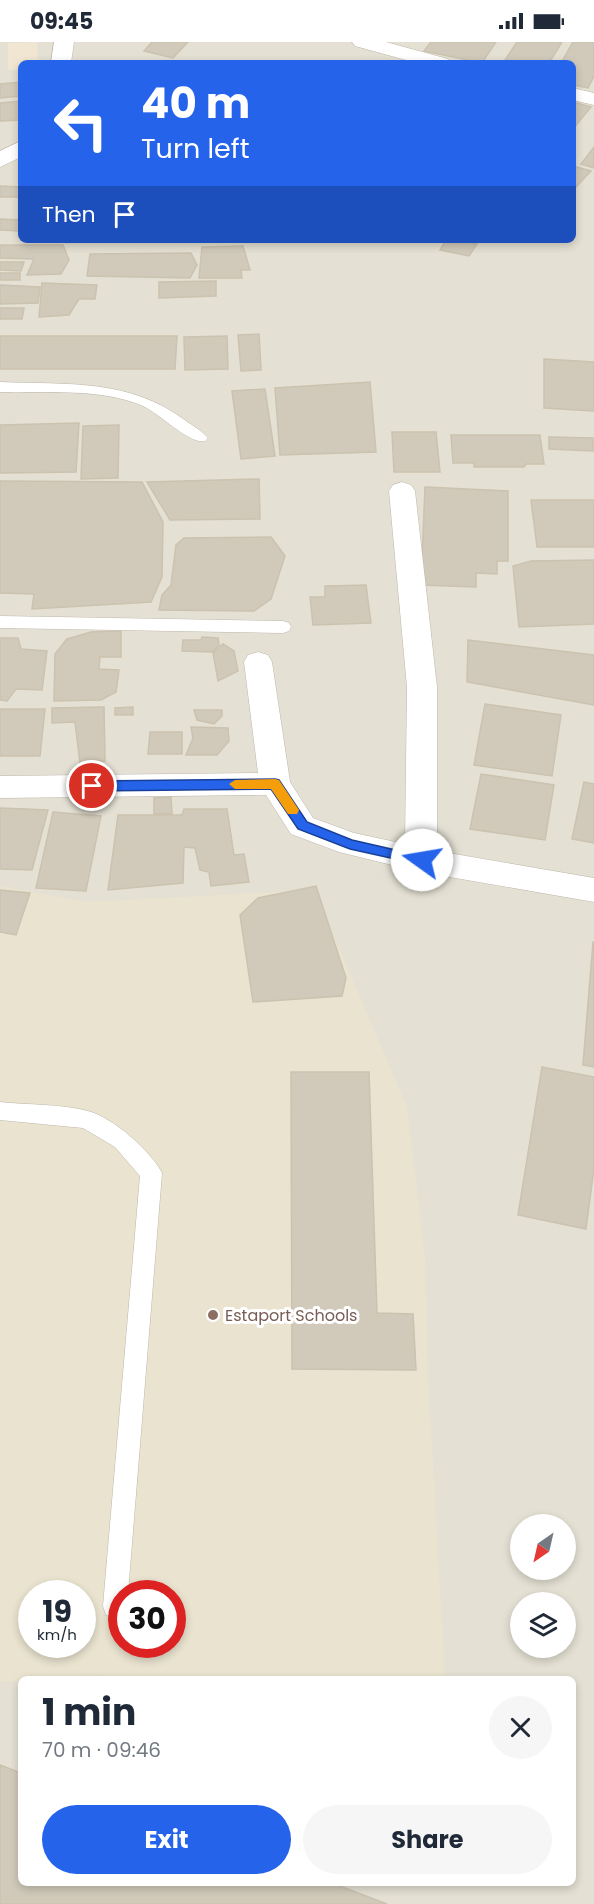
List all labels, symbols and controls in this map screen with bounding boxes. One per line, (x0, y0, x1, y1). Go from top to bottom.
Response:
text: 09:45 (30, 6, 93, 37)
text: 40 m (141, 74, 250, 133)
icon: left (42, 84, 120, 162)
text: Turn left (141, 130, 250, 167)
icon: arrive (108, 198, 141, 231)
text: Then (42, 199, 96, 230)
pin (66, 760, 117, 811)
icon: arrive (75, 769, 108, 802)
position arrow (390, 828, 454, 892)
place label: Estaport Schools (225, 1304, 357, 1327)
marker: Estaport Schools (206, 1308, 220, 1322)
north arrow (510, 1514, 576, 1580)
map controls (510, 1514, 576, 1658)
speed limit sign: 30 (108, 1580, 186, 1658)
text: 19 (42, 1590, 72, 1633)
button: layers (510, 1592, 576, 1658)
text: km/h (37, 1624, 77, 1645)
text: 1 min (42, 1687, 136, 1738)
button: close (489, 1696, 552, 1759)
text: 70 m · 09:46 (42, 1736, 161, 1764)
button: Exit (42, 1805, 291, 1874)
button: Share (303, 1805, 552, 1874)

